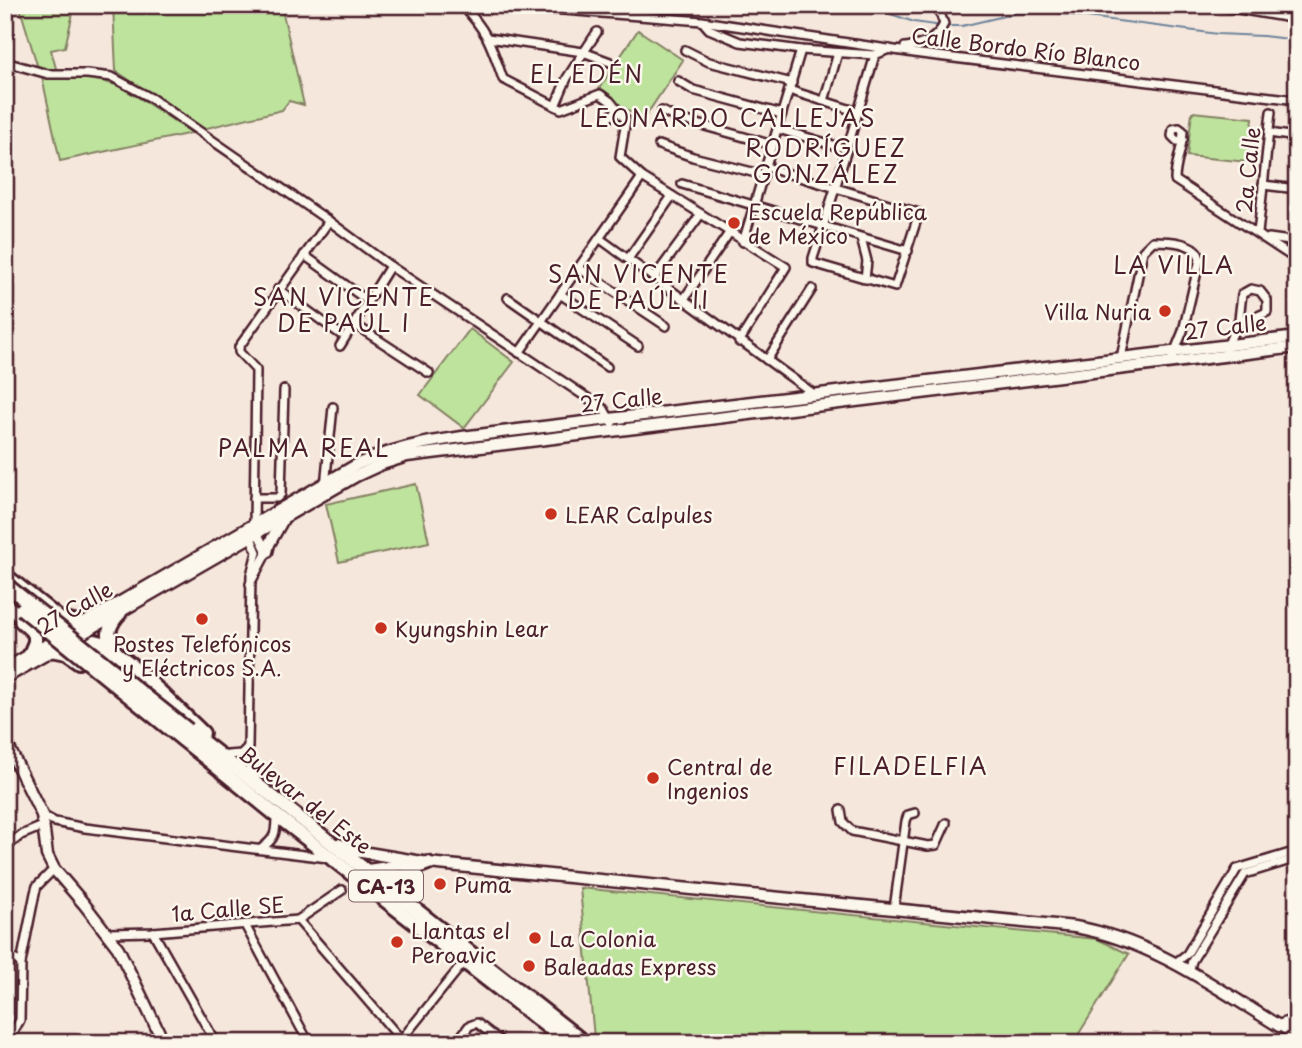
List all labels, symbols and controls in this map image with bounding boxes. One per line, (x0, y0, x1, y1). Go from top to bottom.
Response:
street label: Calle Bordo Río Blanco (910, 18, 1142, 78)
district label: EL EDÉN (530, 56, 644, 91)
district label: LEONARDO CALLEJAS (579, 100, 877, 135)
street label: 2a Calle (1227, 125, 1267, 215)
district label: RODRÍGUEZ GONZÁLEZ (745, 130, 907, 191)
place label: Escuela República de México (748, 195, 928, 251)
marker: Escuela República de México (726, 215, 742, 231)
district label: LA VILLA (1113, 247, 1235, 282)
district label: SAN VICENTE DE PAÚL II (548, 256, 730, 317)
district label: SAN VICENTE DE PAÚL I (253, 279, 435, 340)
place label: Villa Nuria (1044, 295, 1152, 327)
marker: Villa Nuria (1157, 303, 1173, 319)
street label: 27 Calle (1182, 305, 1268, 347)
street label: 27 Calle (578, 379, 664, 419)
district label: PALMA REAL (218, 430, 390, 465)
place label: LEAR Calpules (565, 498, 713, 530)
marker: LEAR Calpules (543, 506, 559, 522)
street label: 27 Calle (30, 572, 118, 642)
marker: Postes Telefónicos y Eléctricos S.A. (194, 611, 210, 627)
place label: Kyungshin Lear (395, 612, 549, 644)
marker: Kyungshin Lear (373, 620, 389, 636)
place label: Postes Telefónicos y Eléctricos S.A. (113, 627, 291, 683)
street label: Bulevar del Este (233, 737, 379, 861)
district label: FILADELFIA (833, 748, 989, 783)
place label: Central de Ingenios (667, 750, 773, 806)
marker: Central de Ingenios (645, 770, 661, 786)
place label: Puma (454, 868, 511, 900)
road number: CA-13 (349, 870, 423, 902)
marker: Puma (432, 876, 448, 892)
street label: 1a Calle SE (170, 887, 286, 929)
place label: Llantas el Peroavic (411, 914, 510, 970)
place label: La Colonia (549, 922, 656, 954)
marker: La Colonia (527, 930, 543, 946)
marker: Llantas el Peroavic (389, 934, 405, 950)
place label: Baleadas Express (543, 950, 716, 982)
marker: Baleadas Express (521, 958, 537, 974)

